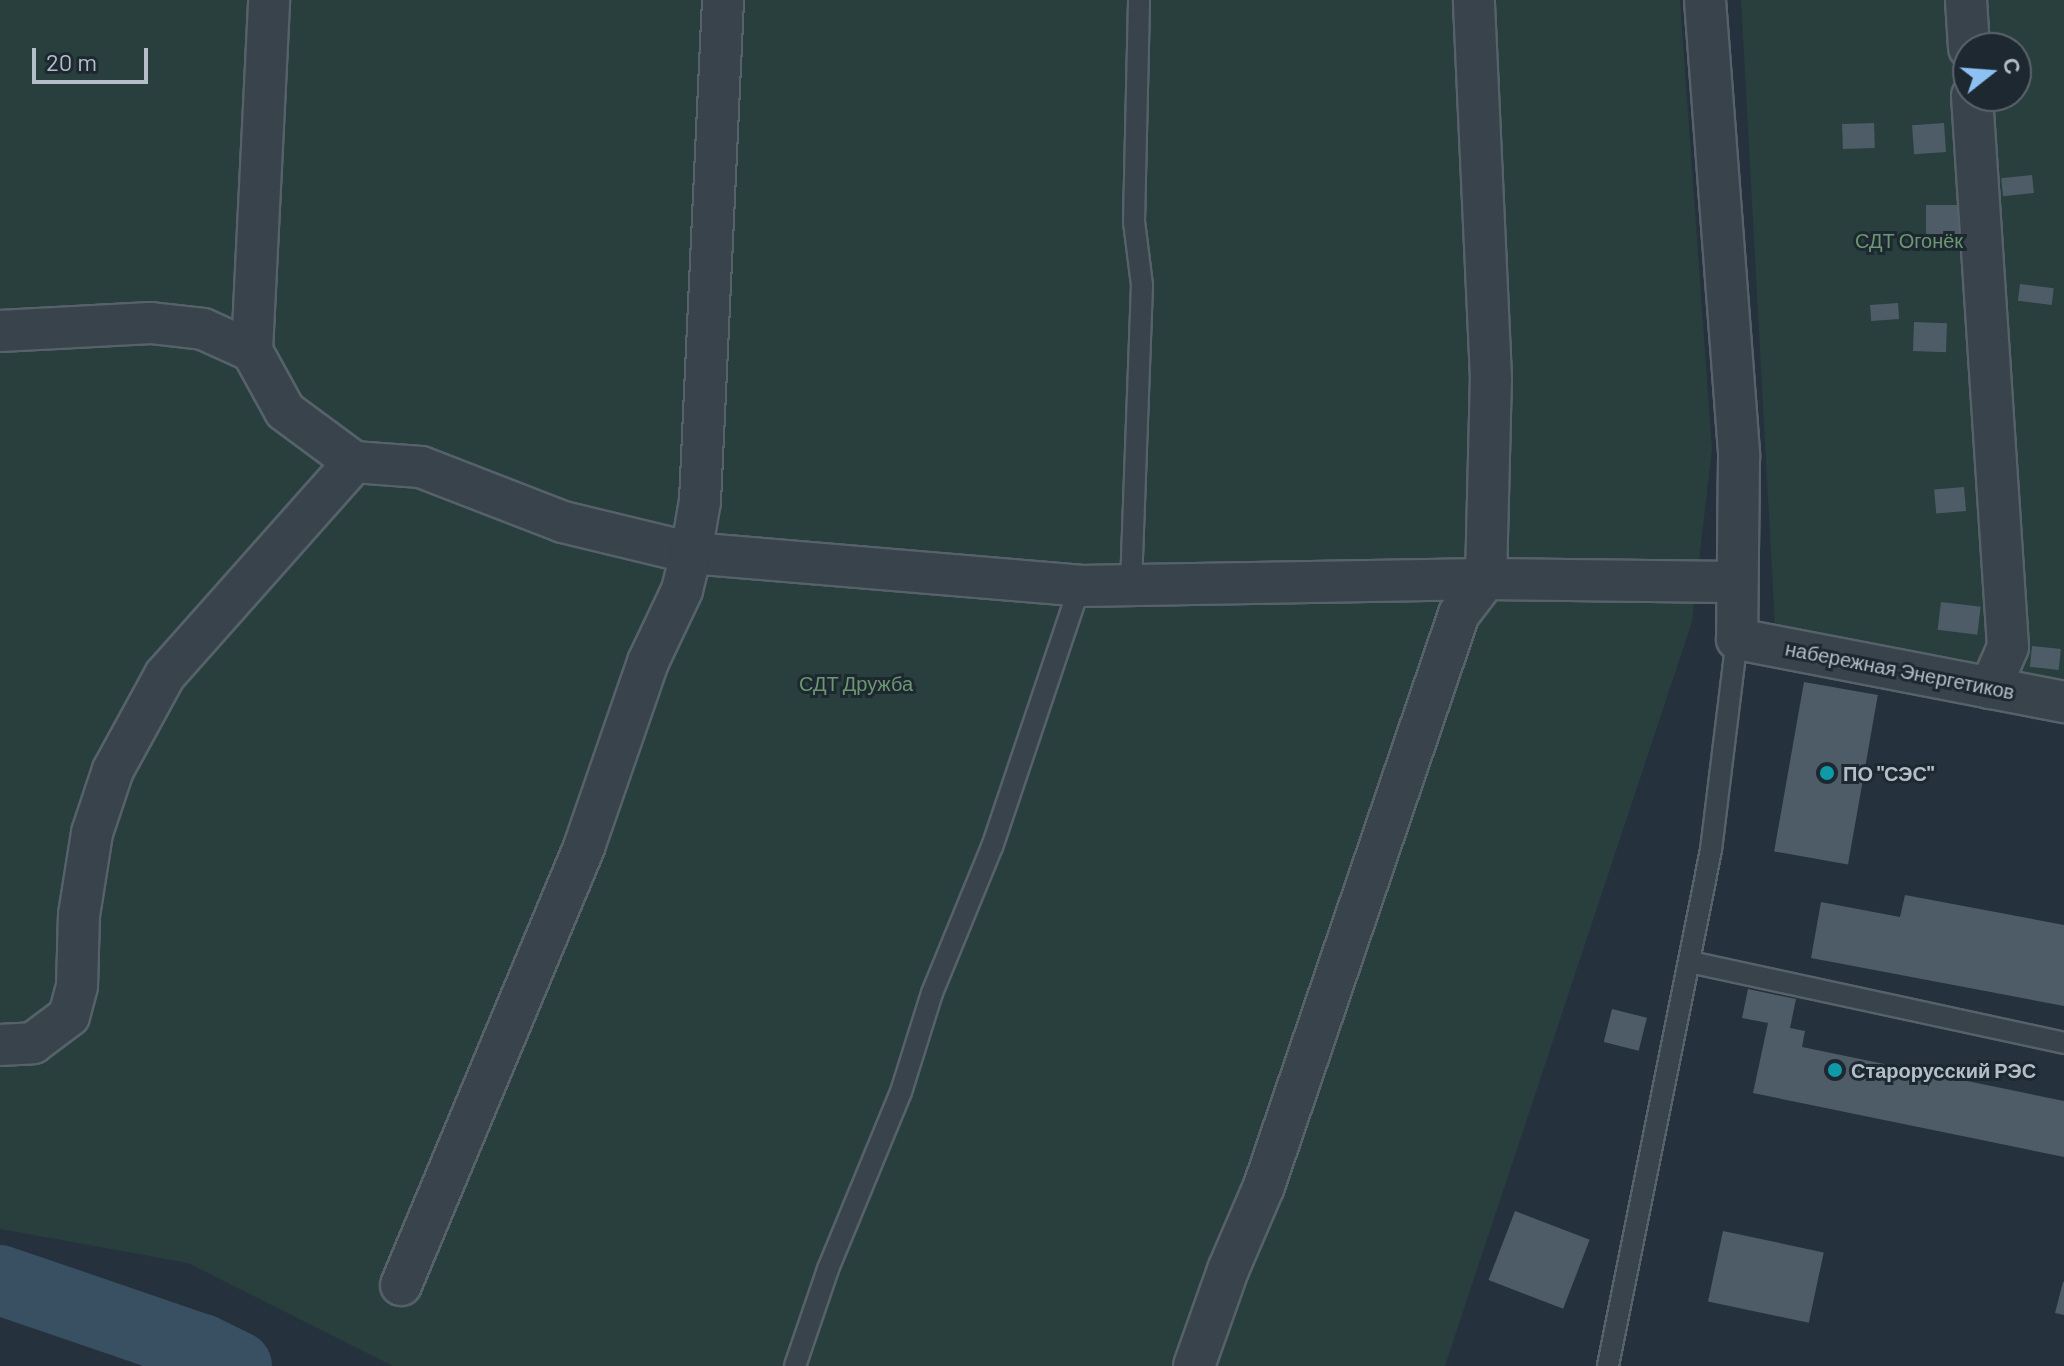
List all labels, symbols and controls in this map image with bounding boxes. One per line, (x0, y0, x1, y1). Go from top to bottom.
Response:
scale bar (36, 32, 152, 82)
north arrow (1952, 32, 2032, 112)
text: 20 m (46, 47, 97, 76)
text: С (1998, 54, 2028, 77)
park label: СДТ Огонёк (1855, 228, 1963, 252)
street label: набережная Энергетиков (1783, 636, 2017, 704)
park label: СДТ Дружба (799, 671, 913, 695)
place label: ПО "СЭС" (1843, 761, 1934, 785)
marker: ПО "СЭС" (1818, 764, 1836, 782)
place label: Старорусский РЭС (1851, 1058, 2036, 1082)
marker: Старорусский РЭС (1826, 1061, 1844, 1079)

